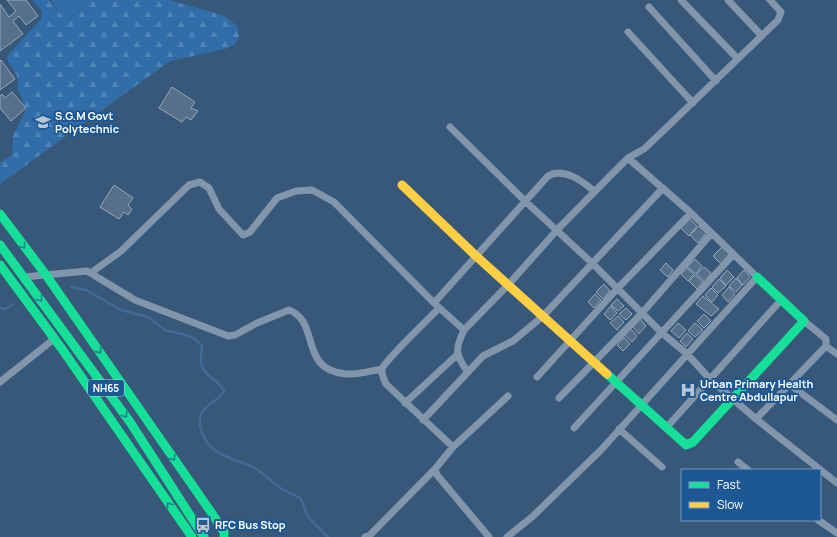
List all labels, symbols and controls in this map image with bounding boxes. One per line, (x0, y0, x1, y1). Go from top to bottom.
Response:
place label: S.G.M Govt Polytechnic (55, 108, 119, 136)
school or university icon: S.G.M Govt Polytechnic (34, 113, 52, 131)
one-way arrow (19, 241, 26, 248)
one-way arrow (35, 294, 42, 301)
one-way arrow (94, 347, 102, 354)
place label: Urban Primary Health Centre Abdullapur (700, 376, 813, 404)
road number: NH65 (88, 380, 124, 396)
hospital icon: Urban Primary Health Centre Abdullapur (679, 381, 697, 399)
one-way arrow (120, 410, 127, 417)
one-way arrow (168, 454, 176, 461)
legend (681, 469, 821, 521)
text: Fast (717, 476, 741, 493)
text: Slow (717, 496, 743, 513)
one-way arrow (166, 502, 174, 509)
bus stop icon: RFC Bus Stop (194, 516, 212, 534)
place label: RFC Bus Stop (215, 517, 286, 532)

